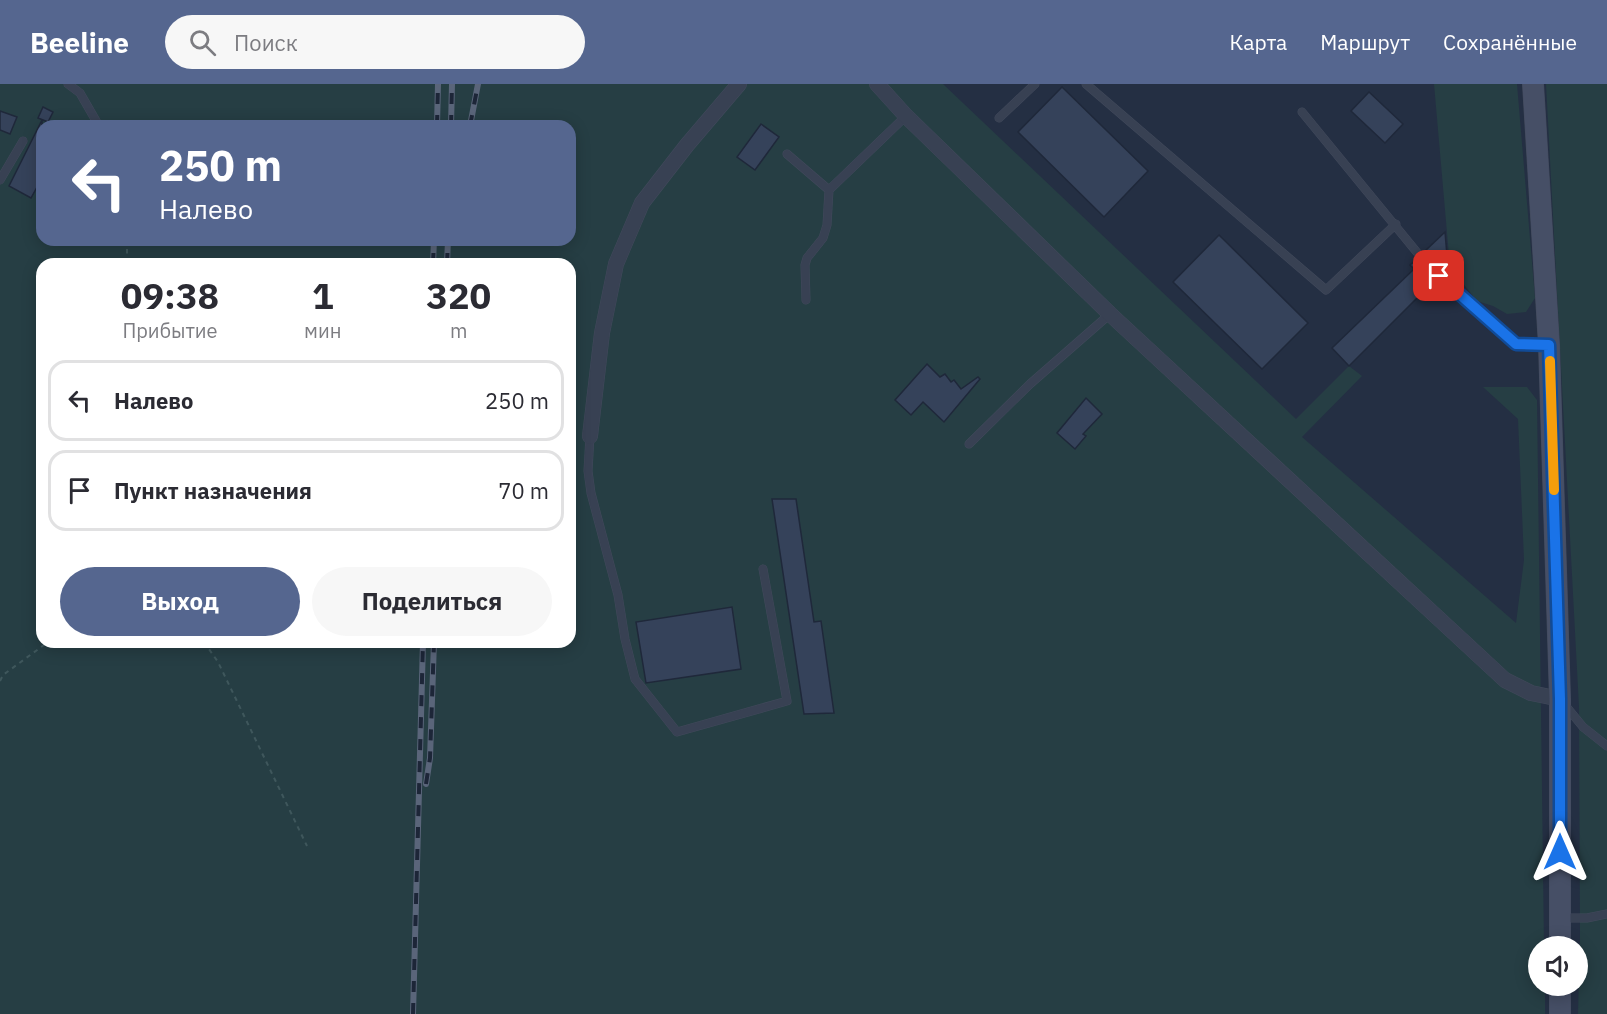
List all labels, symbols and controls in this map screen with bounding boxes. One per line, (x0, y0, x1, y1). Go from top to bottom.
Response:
search box (165, 15, 585, 69)
text: Beeline (30, 24, 129, 61)
icon: search (186, 26, 219, 59)
text: Поиск (234, 28, 298, 57)
text: Карта (1229, 28, 1287, 56)
text: Маршрут (1320, 28, 1410, 56)
text: Сохранённые (1443, 28, 1577, 56)
text: 250 m (159, 138, 282, 193)
icon: left (60, 144, 138, 222)
text: Налево (159, 191, 253, 226)
pin (1413, 250, 1464, 301)
icon: arrive (1422, 259, 1455, 292)
text: 09:38 (121, 272, 219, 319)
text: 1 (312, 272, 334, 319)
text: 320 (426, 272, 491, 319)
text: Прибытие (122, 317, 218, 344)
text: мин (304, 317, 341, 344)
text: m (450, 317, 467, 344)
icon: left (63, 384, 96, 417)
text: Налево (114, 386, 193, 415)
text: 250 m (485, 386, 549, 415)
icon: arrive (63, 474, 96, 507)
text: Пункт назначения (114, 476, 312, 505)
text: 70 m (498, 476, 549, 505)
button: Выход (60, 567, 300, 636)
button: Поделиться (312, 567, 552, 636)
position arrow (1528, 820, 1592, 884)
map controls (1528, 936, 1588, 996)
button: sound (1528, 936, 1588, 996)

